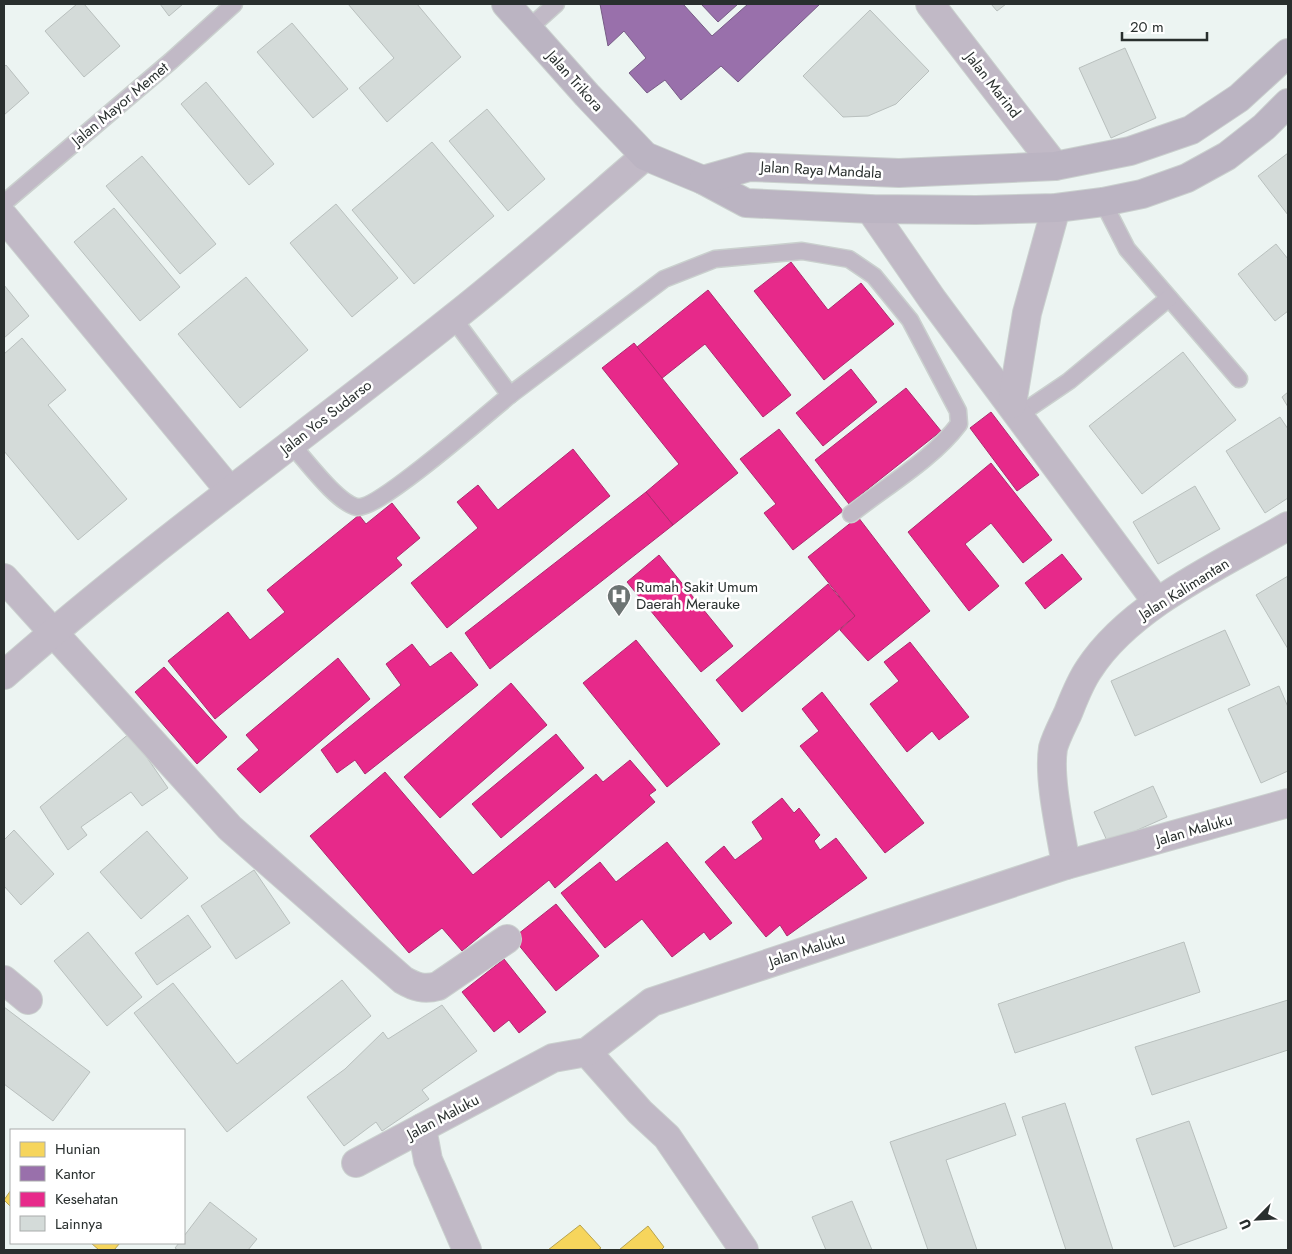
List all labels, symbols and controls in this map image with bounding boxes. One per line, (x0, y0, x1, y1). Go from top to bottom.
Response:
scale bar (1122, 10, 1207, 42)
text: 20 m (1130, 16, 1164, 38)
street label: Jalan Trikora (540, 44, 608, 116)
street label: Jalan Marind (959, 46, 1026, 123)
street label: Jalan Mayor Memet (65, 57, 173, 152)
street label: Jalan Raya Mandala (758, 156, 882, 184)
street label: Jalan Yos Sudarso (274, 374, 376, 461)
street label: Jalan Kalimantan (1133, 553, 1233, 627)
place label: Rumah Sakit Umum Daerah Merauke (636, 576, 758, 615)
hospital icon: Rumah Sakit Umum Daerah Merauke (606, 583, 632, 617)
street label: Jalan Maluku (1151, 809, 1235, 852)
street label: Jalan Maluku (764, 927, 848, 973)
street label: Jalan Maluku (401, 1089, 483, 1146)
legend (10, 1129, 185, 1244)
text: Hunian (55, 1138, 100, 1160)
text: Kantor (55, 1163, 96, 1185)
text: Kesehatan (55, 1188, 118, 1210)
north arrow (1232, 1194, 1282, 1244)
text: Lainnya (55, 1213, 102, 1235)
text: U (1234, 1216, 1256, 1233)

